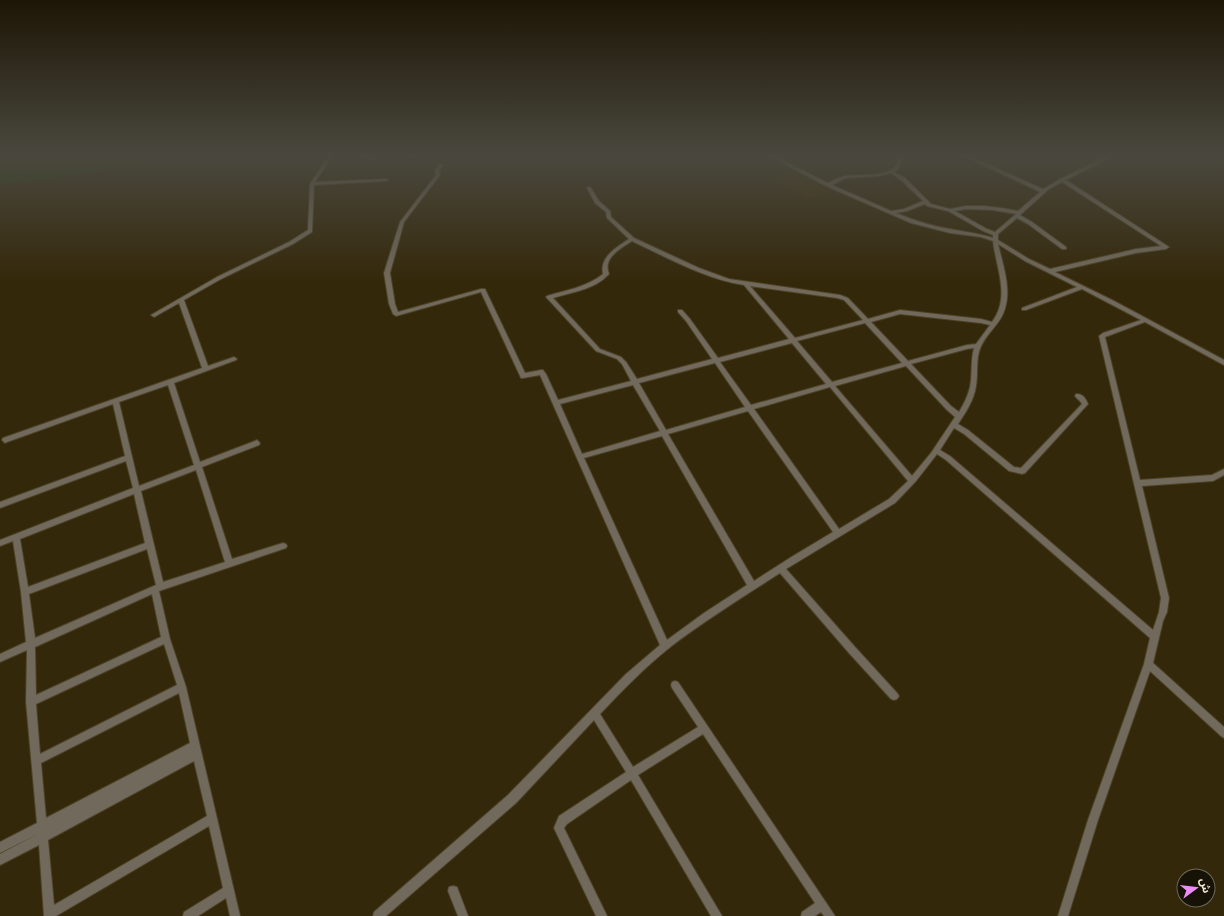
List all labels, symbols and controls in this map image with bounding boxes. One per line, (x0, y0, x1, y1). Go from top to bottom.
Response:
north arrow (1176, 868, 1216, 908)
text: ش (1197, 876, 1215, 895)

